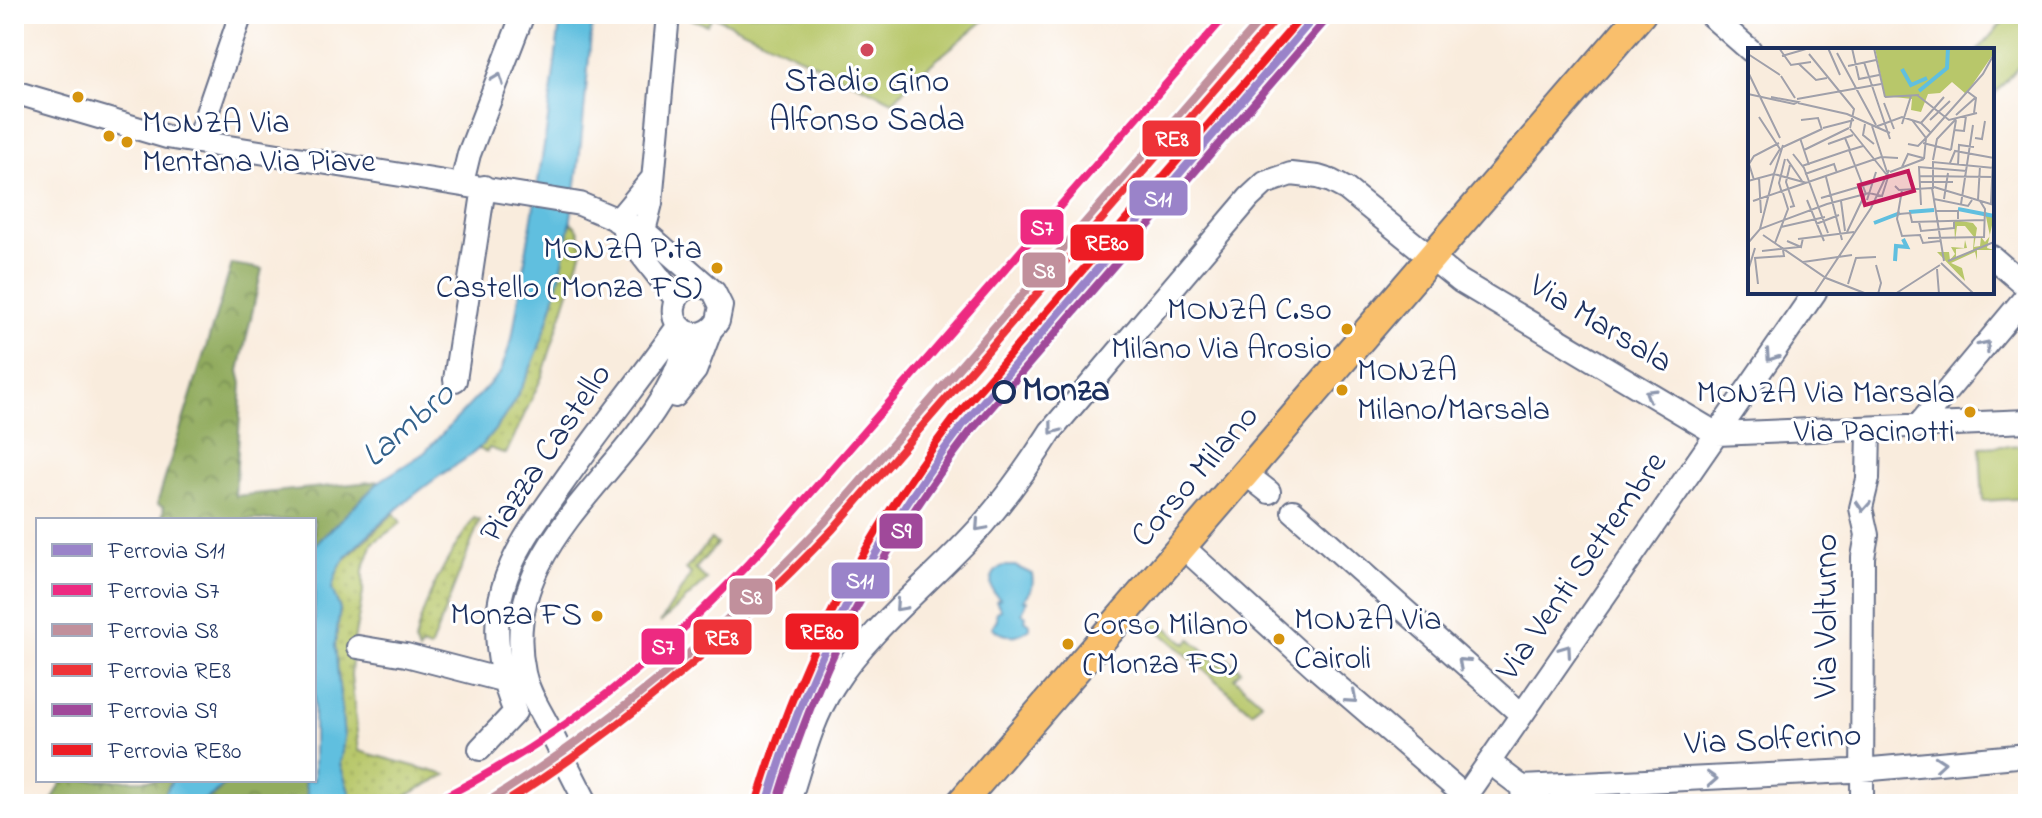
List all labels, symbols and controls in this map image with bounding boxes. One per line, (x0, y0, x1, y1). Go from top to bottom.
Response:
marker: Stadio Gino Alfonso Sada (858, 41, 876, 59)
inset map (1748, 48, 1994, 294)
place label: Stadio Gino Alfonso Sada (769, 58, 965, 147)
one-way arrow (488, 73, 505, 87)
unlabelled marker (70, 89, 86, 105)
place label: MONZA Via Mentana Via Piave (142, 101, 376, 187)
line badge: RE8 (1141, 119, 1202, 158)
text: RE8 (1155, 125, 1190, 157)
unlabelled marker (101, 128, 117, 144)
marker: MONZA Via Mentana Via Piave (119, 134, 135, 150)
line badge: S11 (1128, 179, 1189, 217)
text: S11 (1144, 185, 1172, 217)
line badge: S7 (1019, 208, 1065, 246)
text: S7 (1030, 214, 1055, 246)
line badge: RE80 (1069, 223, 1145, 262)
place label: MONZA P.ta Castello (Monza FS) (436, 227, 702, 313)
text: RE80 (1085, 229, 1129, 261)
line badge: S8 (1021, 251, 1067, 289)
text: S8 (1033, 257, 1056, 289)
marker: MONZA P.ta Castello (Monza FS) (709, 260, 725, 276)
street label: Via Marsala (1518, 262, 1681, 388)
place label: MONZA C.so Milano Via Arosio (1111, 288, 1332, 374)
marker: MONZA C.so Milano Via Arosio (1339, 321, 1355, 337)
one-way arrow (1975, 340, 1990, 355)
one-way arrow (1765, 348, 1780, 362)
place label: MONZA Milano/Marsala (1357, 349, 1550, 435)
street label: Piazza Castello (468, 354, 626, 554)
place label: Monza (1022, 367, 1110, 417)
water label: Lambro (350, 369, 469, 482)
place label: MONZA Via Marsala Via Pacinotti (1697, 371, 1955, 457)
marker: Monza (993, 381, 1015, 403)
marker: MONZA Milano/Marsala (1334, 382, 1350, 398)
one-way arrow (1644, 388, 1659, 404)
street label: Corso Milano (1120, 394, 1272, 560)
marker: MONZA Via Marsala Via Pacinotti (1962, 404, 1978, 420)
one-way arrow (1049, 420, 1063, 435)
street label: Via Venti Settembre (1485, 441, 1681, 693)
one-way arrow (1855, 500, 1872, 513)
line badge: S9 (878, 512, 924, 550)
text: S9 (891, 517, 912, 549)
one-way arrow (976, 517, 990, 532)
legend (36, 518, 316, 782)
street label: Via Volturno (1803, 534, 1853, 699)
text: Ferrovia S11 (107, 535, 225, 570)
line badge: S11 (830, 561, 891, 600)
text: S11 (846, 567, 874, 599)
text: Ferrovia S7 (107, 575, 220, 610)
line badge: S8 (728, 577, 774, 616)
text: S8 (740, 583, 763, 615)
place label: Monza FS (450, 593, 582, 640)
one-way arrow (896, 597, 910, 612)
place label: MONZA Via Cairoli (1294, 598, 1442, 684)
place label: Corso Milano (Monza FS) (1083, 603, 1248, 689)
marker: Monza FS (589, 608, 605, 624)
line badge: RE80 (784, 612, 860, 651)
text: Ferrovia S8 (107, 615, 219, 650)
line badge: RE8 (692, 618, 753, 656)
text: RE80 (800, 618, 844, 650)
text: RE8 (705, 624, 740, 656)
line badge: S7 (640, 627, 686, 666)
marker: MONZA Via Cairoli (1271, 631, 1287, 647)
text: S7 (651, 633, 676, 665)
marker: Corso Milano (Monza FS) (1060, 636, 1076, 652)
one-way arrow (1556, 645, 1571, 659)
text: Ferrovia RE8 (107, 655, 231, 690)
one-way arrow (1458, 657, 1472, 672)
one-way arrow (1342, 688, 1357, 703)
text: Ferrovia S9 (107, 695, 218, 730)
street label: Via Solferino (1682, 711, 1863, 771)
text: Ferrovia RE80 (107, 735, 241, 770)
one-way arrow (1934, 755, 1947, 772)
one-way arrow (1706, 771, 1719, 788)

